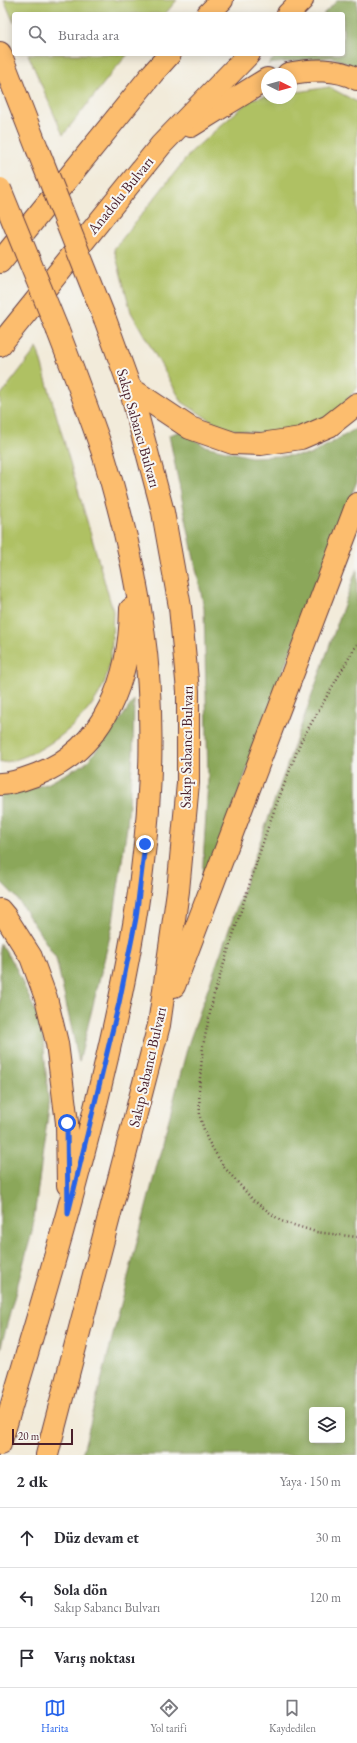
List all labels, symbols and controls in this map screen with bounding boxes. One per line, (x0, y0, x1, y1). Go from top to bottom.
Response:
search box (12, 12, 345, 56)
icon: search (26, 23, 48, 45)
text: Burada ara (58, 25, 119, 44)
north arrow (261, 68, 297, 104)
street label: Anadolu Bulvarı (82, 152, 157, 239)
street label: Sakıp Sabancı Bulvarı (113, 366, 165, 490)
street label: Sakıp Sabancı Bulvarı (175, 685, 197, 808)
route end (136, 835, 154, 853)
street label: Sakıp Sabancı Bulvarı (124, 1005, 170, 1129)
route start (58, 1114, 76, 1132)
map controls (309, 1407, 345, 1443)
button: layers (309, 1407, 345, 1443)
scale bar (12, 1427, 73, 1446)
text: 20 m (18, 1429, 39, 1443)
text: 2 dk (16, 1470, 48, 1492)
text: Yaya · 150 m (280, 1473, 341, 1490)
icon: ahead (16, 1527, 38, 1549)
text: Düz devam et (54, 1528, 139, 1547)
text: 30 m (316, 1529, 341, 1546)
text: Sola dön (54, 1580, 107, 1599)
icon: left (16, 1587, 38, 1609)
text: 120 m (310, 1589, 341, 1606)
text: Sakıp Sabancı Bulvarı (54, 1599, 160, 1616)
icon: arrive (16, 1647, 38, 1669)
text: Varış noktası (54, 1648, 135, 1667)
tab: Harita (41, 1697, 68, 1735)
tab: Yol tarifi (150, 1697, 187, 1735)
tab: Kaydedilen (269, 1697, 316, 1735)

